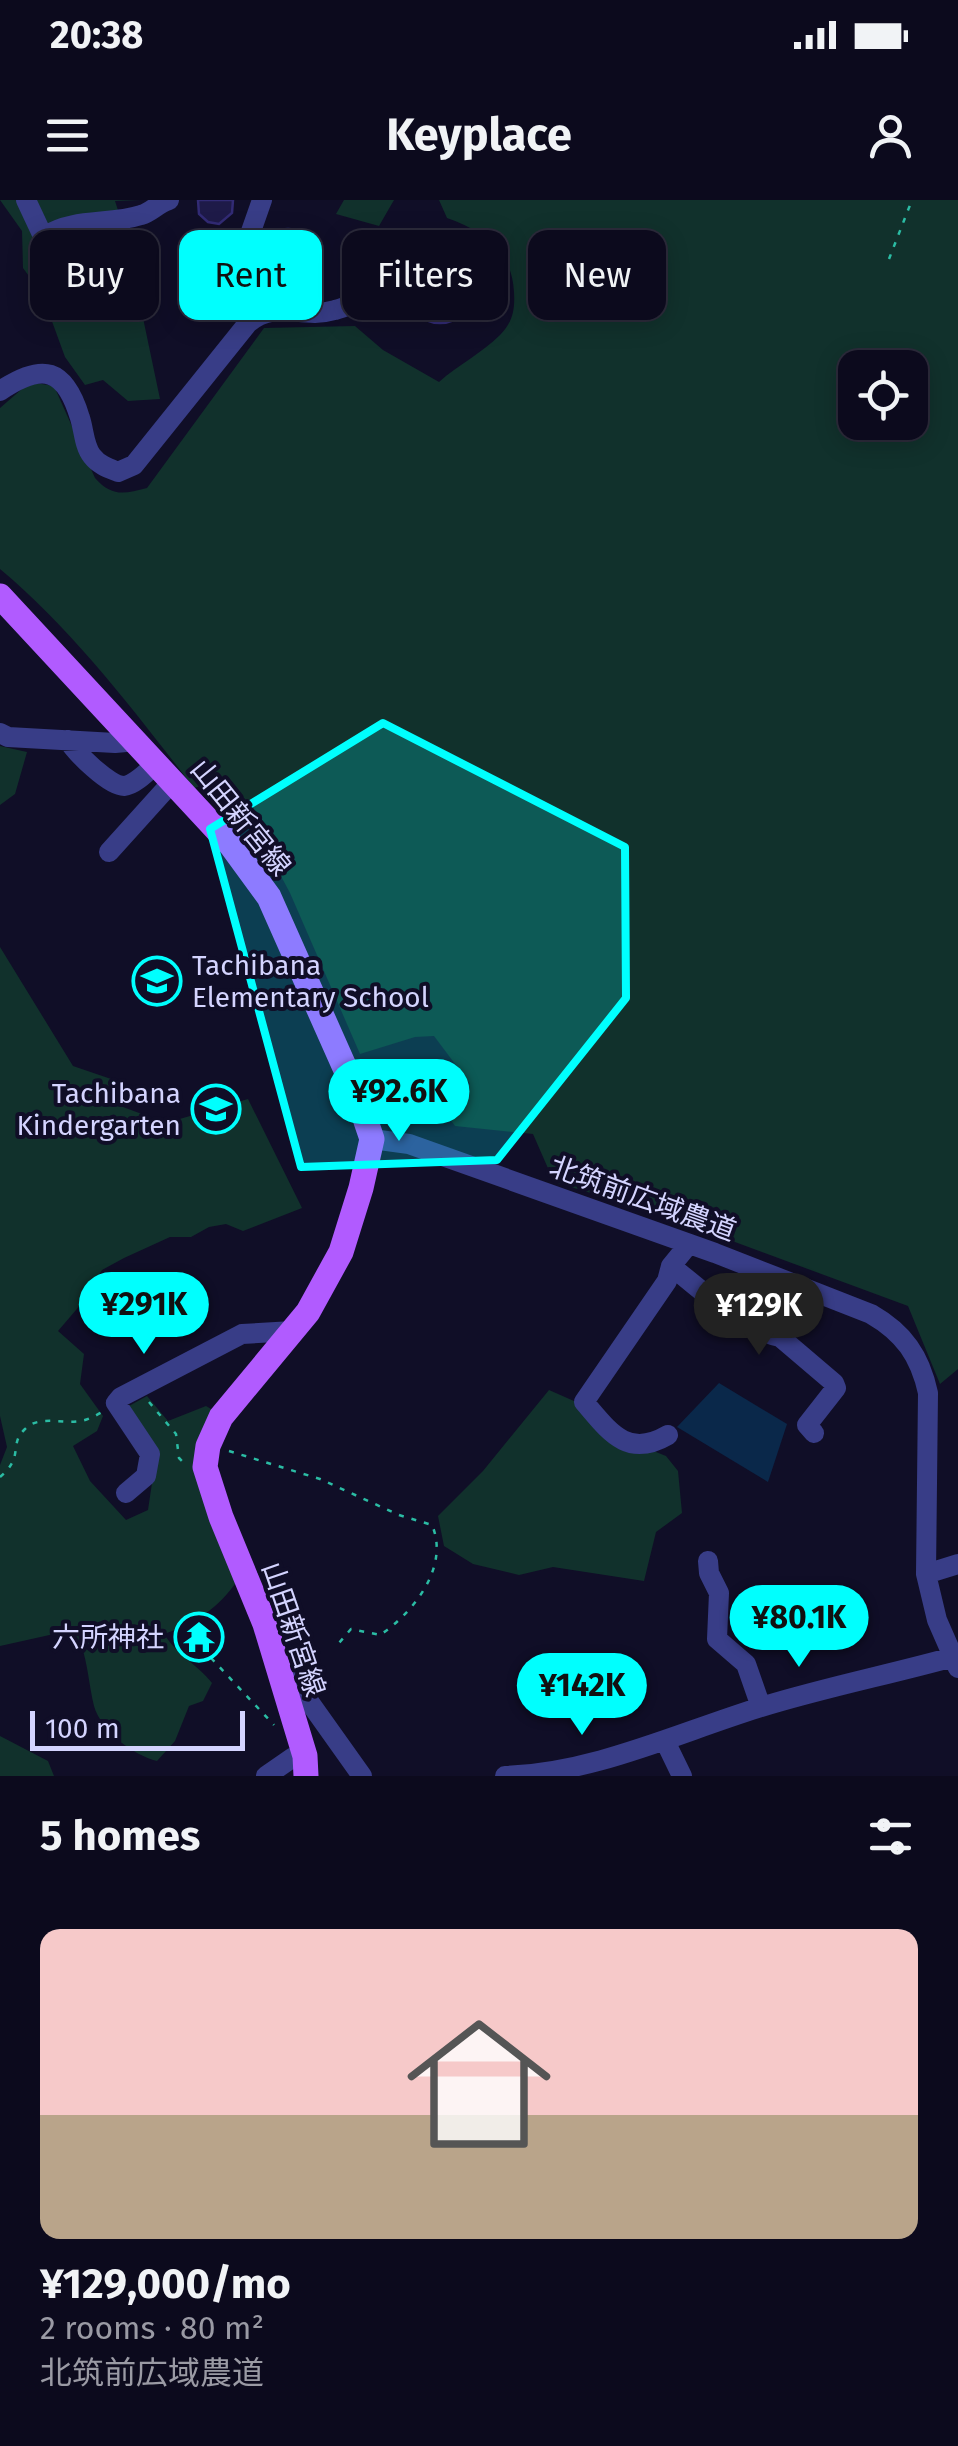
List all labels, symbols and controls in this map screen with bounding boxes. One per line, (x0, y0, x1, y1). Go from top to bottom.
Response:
text: 20:38 (50, 12, 143, 58)
icon: menu (40, 108, 95, 163)
text: Keyplace (386, 108, 572, 162)
icon: person (863, 108, 918, 163)
chip: Buy (30, 230, 159, 320)
chip: Rent (179, 230, 322, 320)
chip: Filters (342, 230, 508, 320)
chip: New (528, 230, 666, 320)
map controls (838, 350, 928, 440)
button: locate (838, 350, 928, 440)
street label: 山田新宮線 (184, 753, 297, 882)
place label: Tachibana Elementary School (192, 949, 429, 1014)
school or university icon: Tachibana Elementary School (131, 955, 183, 1007)
pin: ¥92.6K (318, 1059, 480, 1144)
text: ¥92.6K (350, 1072, 448, 1110)
place label: Tachibana Kindergarten (16, 1077, 181, 1142)
school or university icon: Tachibana Kindergarten (190, 1083, 242, 1135)
street label: 北筑前広域農道 (545, 1149, 741, 1247)
pin: ¥291K (74, 1272, 214, 1357)
pin: ¥129K (689, 1273, 829, 1358)
text: ¥291K (101, 1285, 187, 1323)
text: ¥129K (716, 1286, 802, 1324)
street label: 山田新宮線 (255, 1558, 332, 1701)
pin: ¥80.1K (718, 1585, 880, 1670)
text: ¥80.1K (752, 1598, 846, 1636)
temple icon: 六所神社 (173, 1611, 225, 1663)
place label: 六所神社 (52, 1621, 164, 1654)
pin: ¥142K (512, 1653, 652, 1738)
text: ¥142K (539, 1666, 625, 1704)
scale bar (30, 1706, 245, 1750)
text: 100 m (45, 1712, 120, 1745)
icon: filters (863, 1809, 918, 1864)
text: 5 homes (40, 1811, 200, 1861)
icon: home (389, 1994, 569, 2174)
text: ¥129,000/mo (40, 2259, 291, 2309)
text: 2 rooms · 80 m² (40, 2309, 264, 2347)
text: 北筑前広域農道 (40, 2354, 264, 2392)

